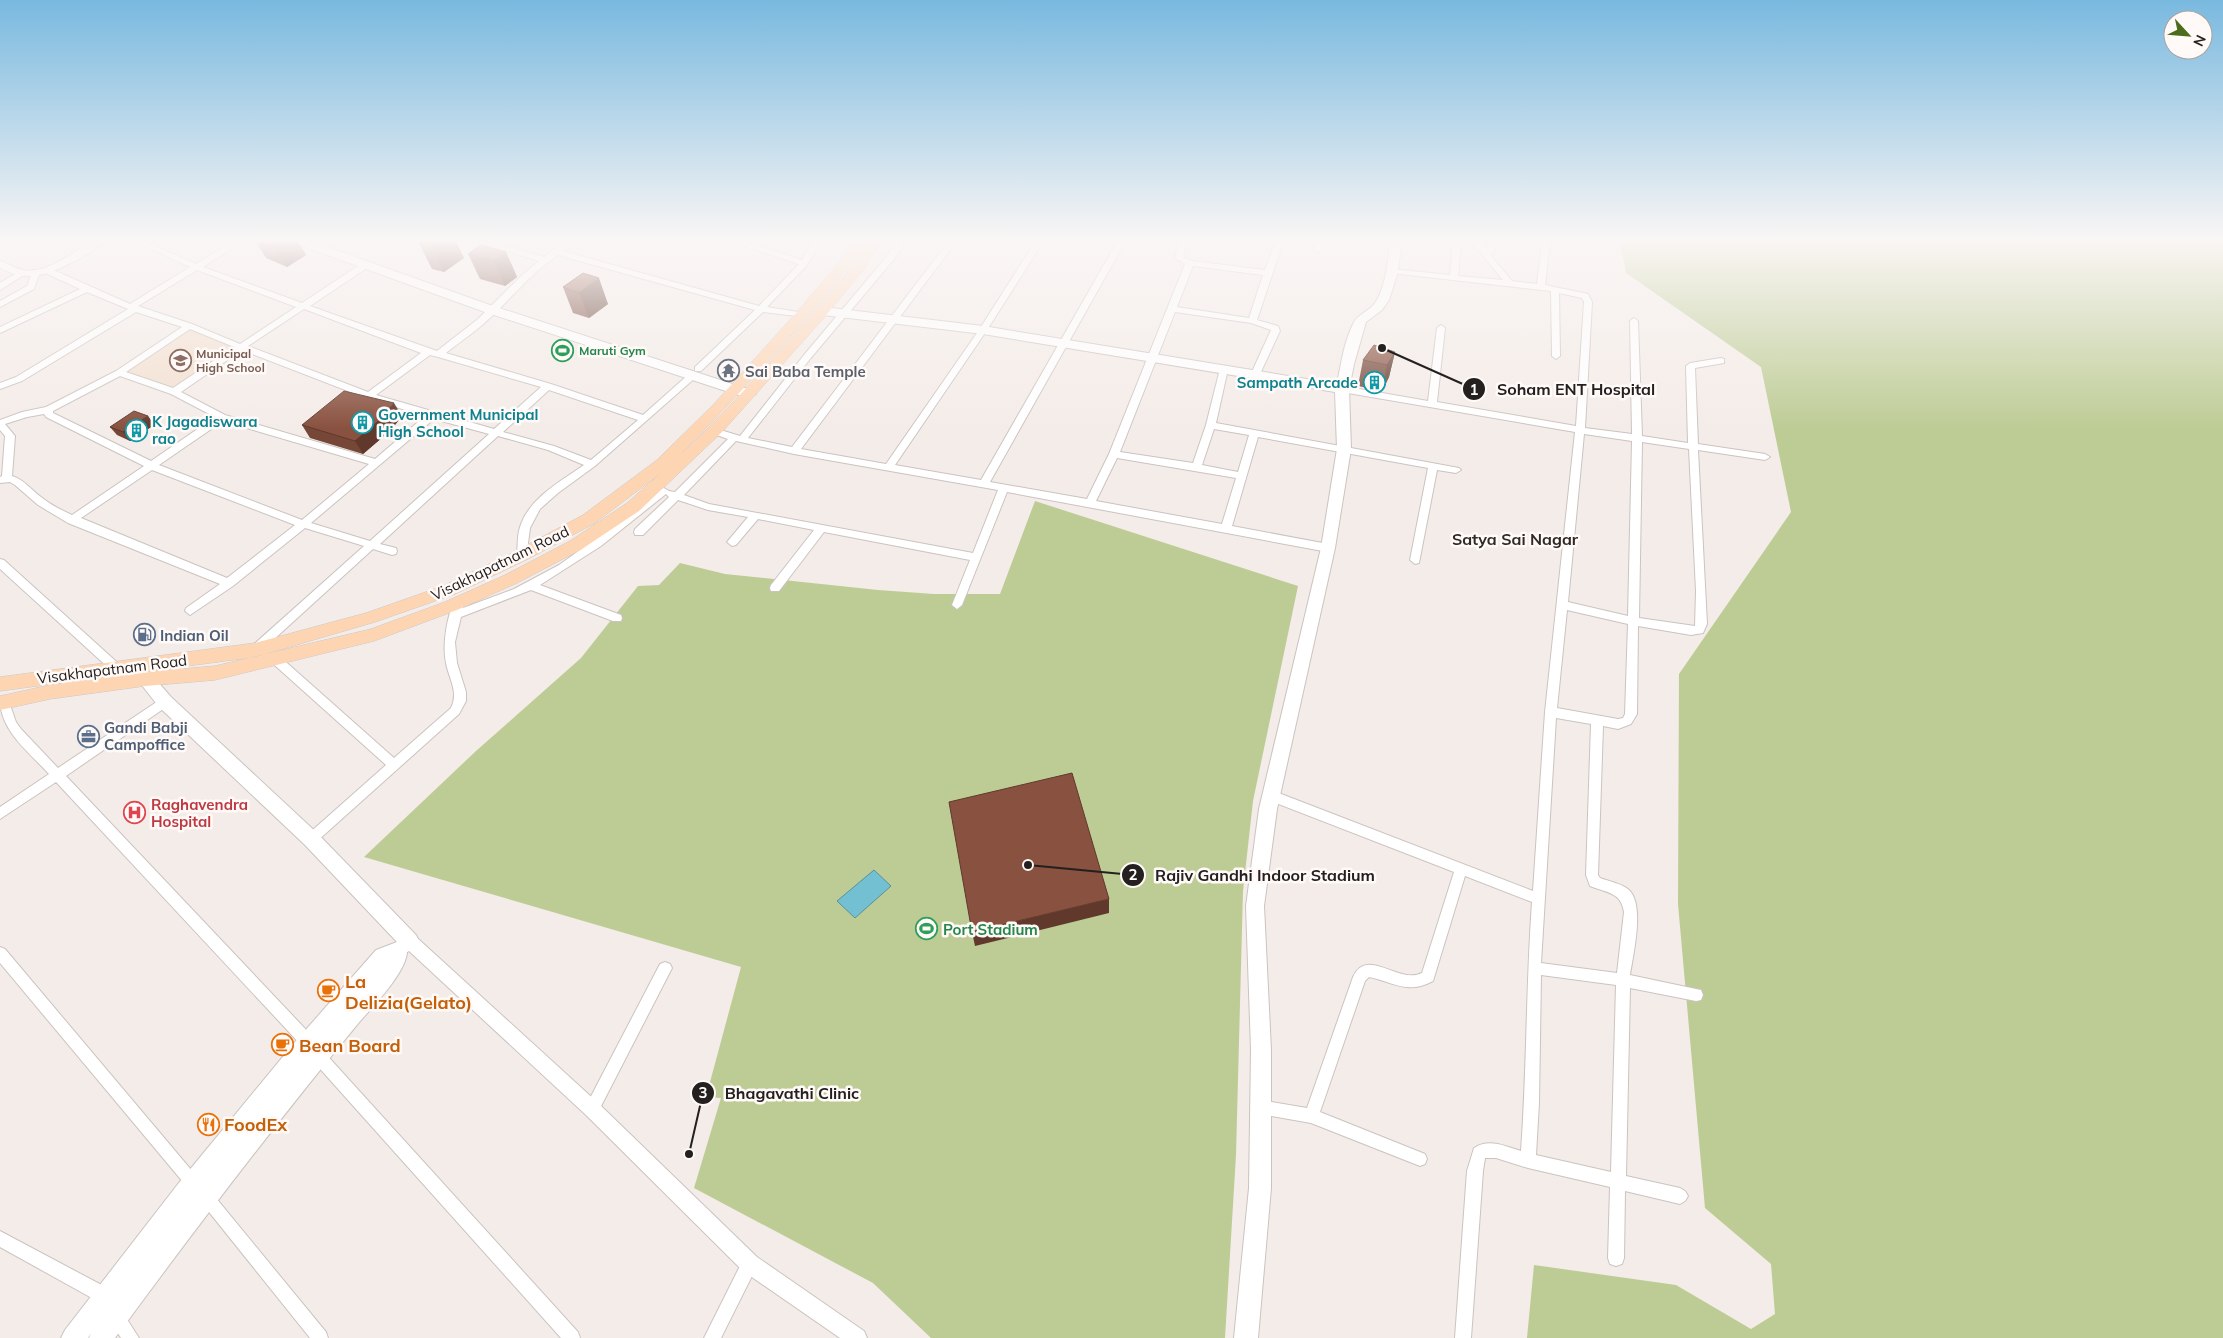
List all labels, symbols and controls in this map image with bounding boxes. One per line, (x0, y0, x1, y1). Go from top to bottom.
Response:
north arrow (2163, 10, 2213, 60)
text: N (2189, 32, 2210, 49)
sports icon: Maruti Gym (551, 338, 575, 362)
place label: Maruti Gym (579, 343, 646, 358)
place label: Municipal High School (196, 346, 265, 375)
school or university icon: Municipal High School (168, 348, 192, 372)
temple icon: Sai Baba Temple (717, 359, 741, 383)
place label: Sai Baba Temple (745, 362, 866, 381)
building icon: Sampath Arcade (1362, 370, 1386, 394)
place label: Sampath Arcade (1237, 373, 1358, 392)
callout: Soham ENT Hospital (1462, 374, 1665, 405)
text: Soham ENT Hospital (1497, 379, 1655, 399)
text: 1 (1469, 380, 1479, 399)
place label: Government Municipal High School (378, 405, 539, 441)
building icon: Government Municipal High School (350, 411, 374, 435)
place label: K Jagadiswara rao (152, 412, 258, 448)
building icon: K Jagadiswara rao (124, 418, 148, 442)
street label: Visakhapatnam Road (428, 521, 572, 605)
district label: Satya Sai Nagar (1452, 529, 1579, 549)
fuel station icon: Indian Oil (132, 623, 156, 647)
place label: Indian Oil (160, 626, 229, 645)
street label: Visakhapatnam Road (36, 650, 188, 688)
place label: Gandi Babji Campoffice (104, 718, 188, 754)
office icon: Gandi Babji Campoffice (76, 724, 100, 748)
place label: Raghavendra Hospital (151, 795, 248, 831)
hospital icon: Raghavendra Hospital (123, 801, 147, 825)
callout: Rajiv Gandhi Indoor Stadium (1120, 860, 1385, 891)
text: 2 (1128, 865, 1138, 884)
text: Rajiv Gandhi Indoor Stadium (1155, 865, 1375, 885)
sports icon: Port Stadium (915, 917, 939, 941)
place label: Port Stadium (943, 920, 1038, 939)
place label: La Delizia(Gelato) (345, 970, 472, 1014)
cafe icon: La Delizia(Gelato) (317, 979, 341, 1003)
cafe icon: Bean Board (271, 1033, 295, 1057)
place label: Bean Board (299, 1034, 401, 1057)
callout: Bhagavathi Clinic (690, 1077, 869, 1108)
text: 3 (698, 1083, 708, 1102)
text: Bhagavathi Clinic (725, 1083, 859, 1103)
restaurant icon: FoodEx (196, 1112, 220, 1136)
place label: FoodEx (224, 1113, 288, 1136)

